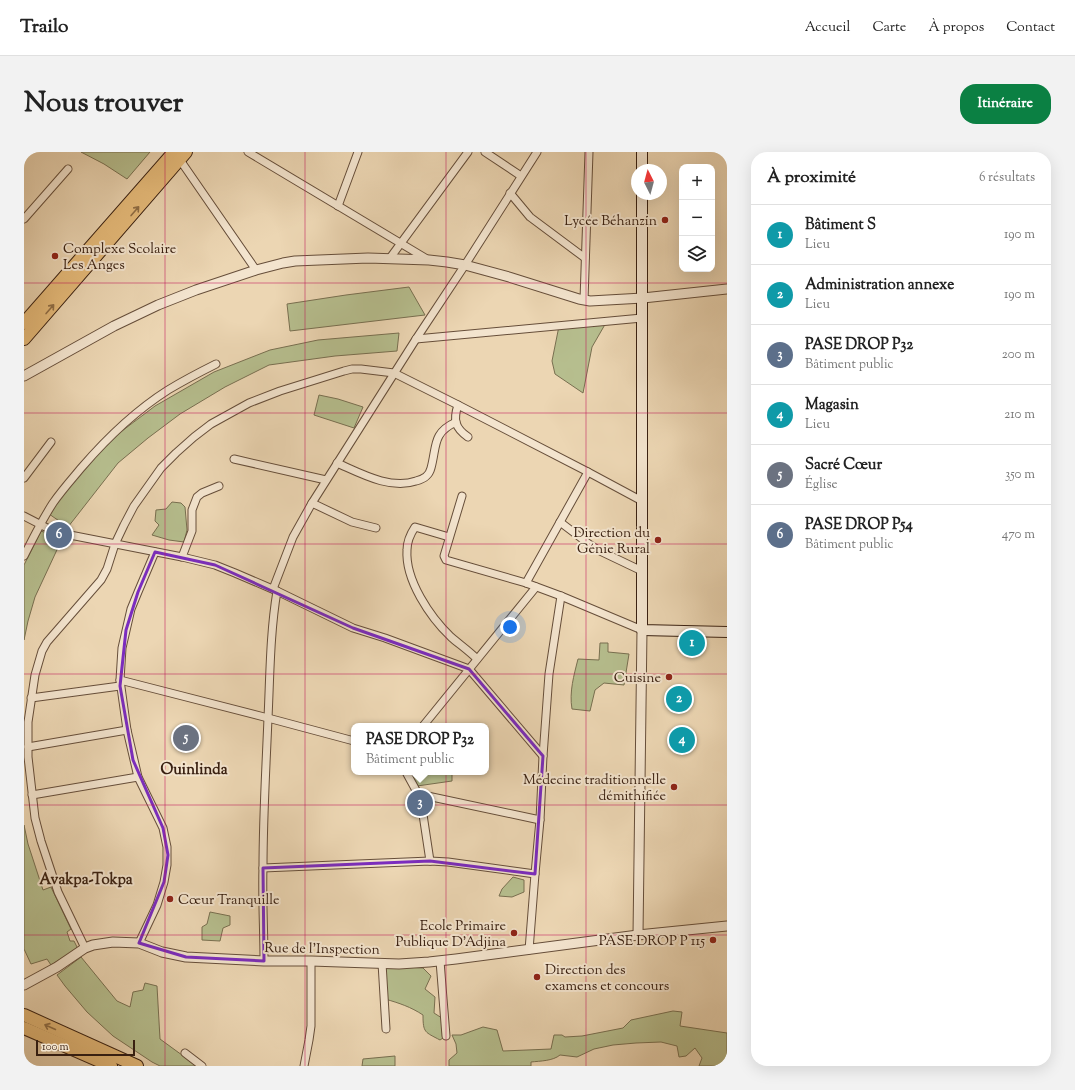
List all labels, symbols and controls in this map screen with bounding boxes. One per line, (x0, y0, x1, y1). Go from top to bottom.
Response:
text: Trailo (20, 14, 68, 41)
text: Accueil (805, 18, 850, 38)
text: Carte (872, 18, 906, 38)
text: À propos (928, 18, 984, 38)
text: Contact (1006, 18, 1055, 38)
text: Nous trouver (24, 84, 183, 124)
button: Itinéraire (960, 84, 1051, 124)
north arrow (631, 164, 667, 200)
map controls (679, 164, 715, 272)
button: + (679, 164, 715, 200)
text: À proximité (767, 166, 856, 190)
text: 6 résultats (979, 169, 1035, 187)
button: − (679, 200, 715, 236)
one-way arrow (130, 206, 139, 217)
place label: Lycée Béhanzin (564, 212, 657, 232)
marker: Lycée Béhanzin (660, 215, 670, 225)
text: Bâtiment S (805, 215, 876, 236)
text: 1 (778, 226, 782, 244)
text: 190 m (1004, 226, 1035, 244)
button: layers (679, 236, 715, 272)
text: Lieu (805, 236, 830, 254)
place label: Complexe Scolaire Les Anges (63, 240, 176, 276)
marker: Complexe Scolaire Les Anges (50, 251, 60, 261)
text: Administration annexe (805, 275, 954, 296)
text: 2 (777, 286, 783, 304)
text: 190 m (1004, 286, 1035, 304)
text: Lieu (805, 296, 830, 314)
one-way arrow (45, 304, 54, 315)
text: PASE DROP P32 (805, 335, 913, 356)
text: 3 (777, 346, 783, 364)
text: 200 m (1002, 346, 1035, 364)
text: Bâtiment public (805, 356, 893, 374)
text: Magasin (805, 395, 859, 416)
text: 4 (777, 406, 783, 424)
text: 210 m (1004, 406, 1035, 424)
text: Lieu (805, 416, 830, 434)
text: Sacré Cœur (805, 455, 882, 476)
text: 5 (778, 466, 782, 484)
text: 350 m (1005, 466, 1035, 484)
text: Église (805, 476, 838, 494)
text: PASE DROP P54 (805, 515, 913, 536)
pin: 6 (46, 520, 72, 550)
place label: Direction du Génie Rural (574, 524, 650, 560)
text: 6 (777, 526, 783, 544)
text: 470 m (1002, 526, 1035, 544)
marker: Direction du Génie Rural (653, 535, 663, 545)
text: Bâtiment public (805, 536, 893, 554)
your location (500, 617, 520, 637)
pin: 1 (679, 628, 705, 658)
place label: Cuisine (614, 669, 661, 689)
marker: Cuisine (664, 672, 674, 682)
pin: 2 (666, 684, 692, 714)
pin: 5 (173, 723, 199, 753)
popup (351, 723, 489, 775)
pin: 4 (669, 725, 695, 755)
text: PASE DROP P32 (366, 730, 474, 751)
text: Bâtiment public (366, 751, 454, 769)
district label: Ouinlinda (160, 760, 228, 781)
place label: Médecine traditionnelle démithifiée (523, 771, 666, 807)
marker: Médecine traditionnelle démithifiée (669, 782, 679, 792)
pin: 3 (407, 788, 433, 818)
district label: Avakpa-Tokpa (39, 870, 133, 891)
place label: Cœur Tranquille (178, 891, 280, 911)
marker: Cœur Tranquille (165, 894, 175, 904)
place label: Ecole Primaire Publique D'Adjina (395, 917, 507, 953)
marker: Ecole Primaire Publique D'Adjina (509, 928, 519, 938)
place label: PASE DROP P 115 (599, 932, 705, 952)
marker: PASE DROP P 115 (708, 935, 718, 945)
street label: Rue de l'Inspection (264, 939, 380, 961)
place label: Direction des examens et concours (545, 961, 669, 997)
marker: Direction des examens et concours (532, 972, 542, 982)
one-way arrow (45, 1023, 57, 1030)
scale bar (36, 1038, 135, 1057)
text: 100 m (42, 1039, 69, 1055)

